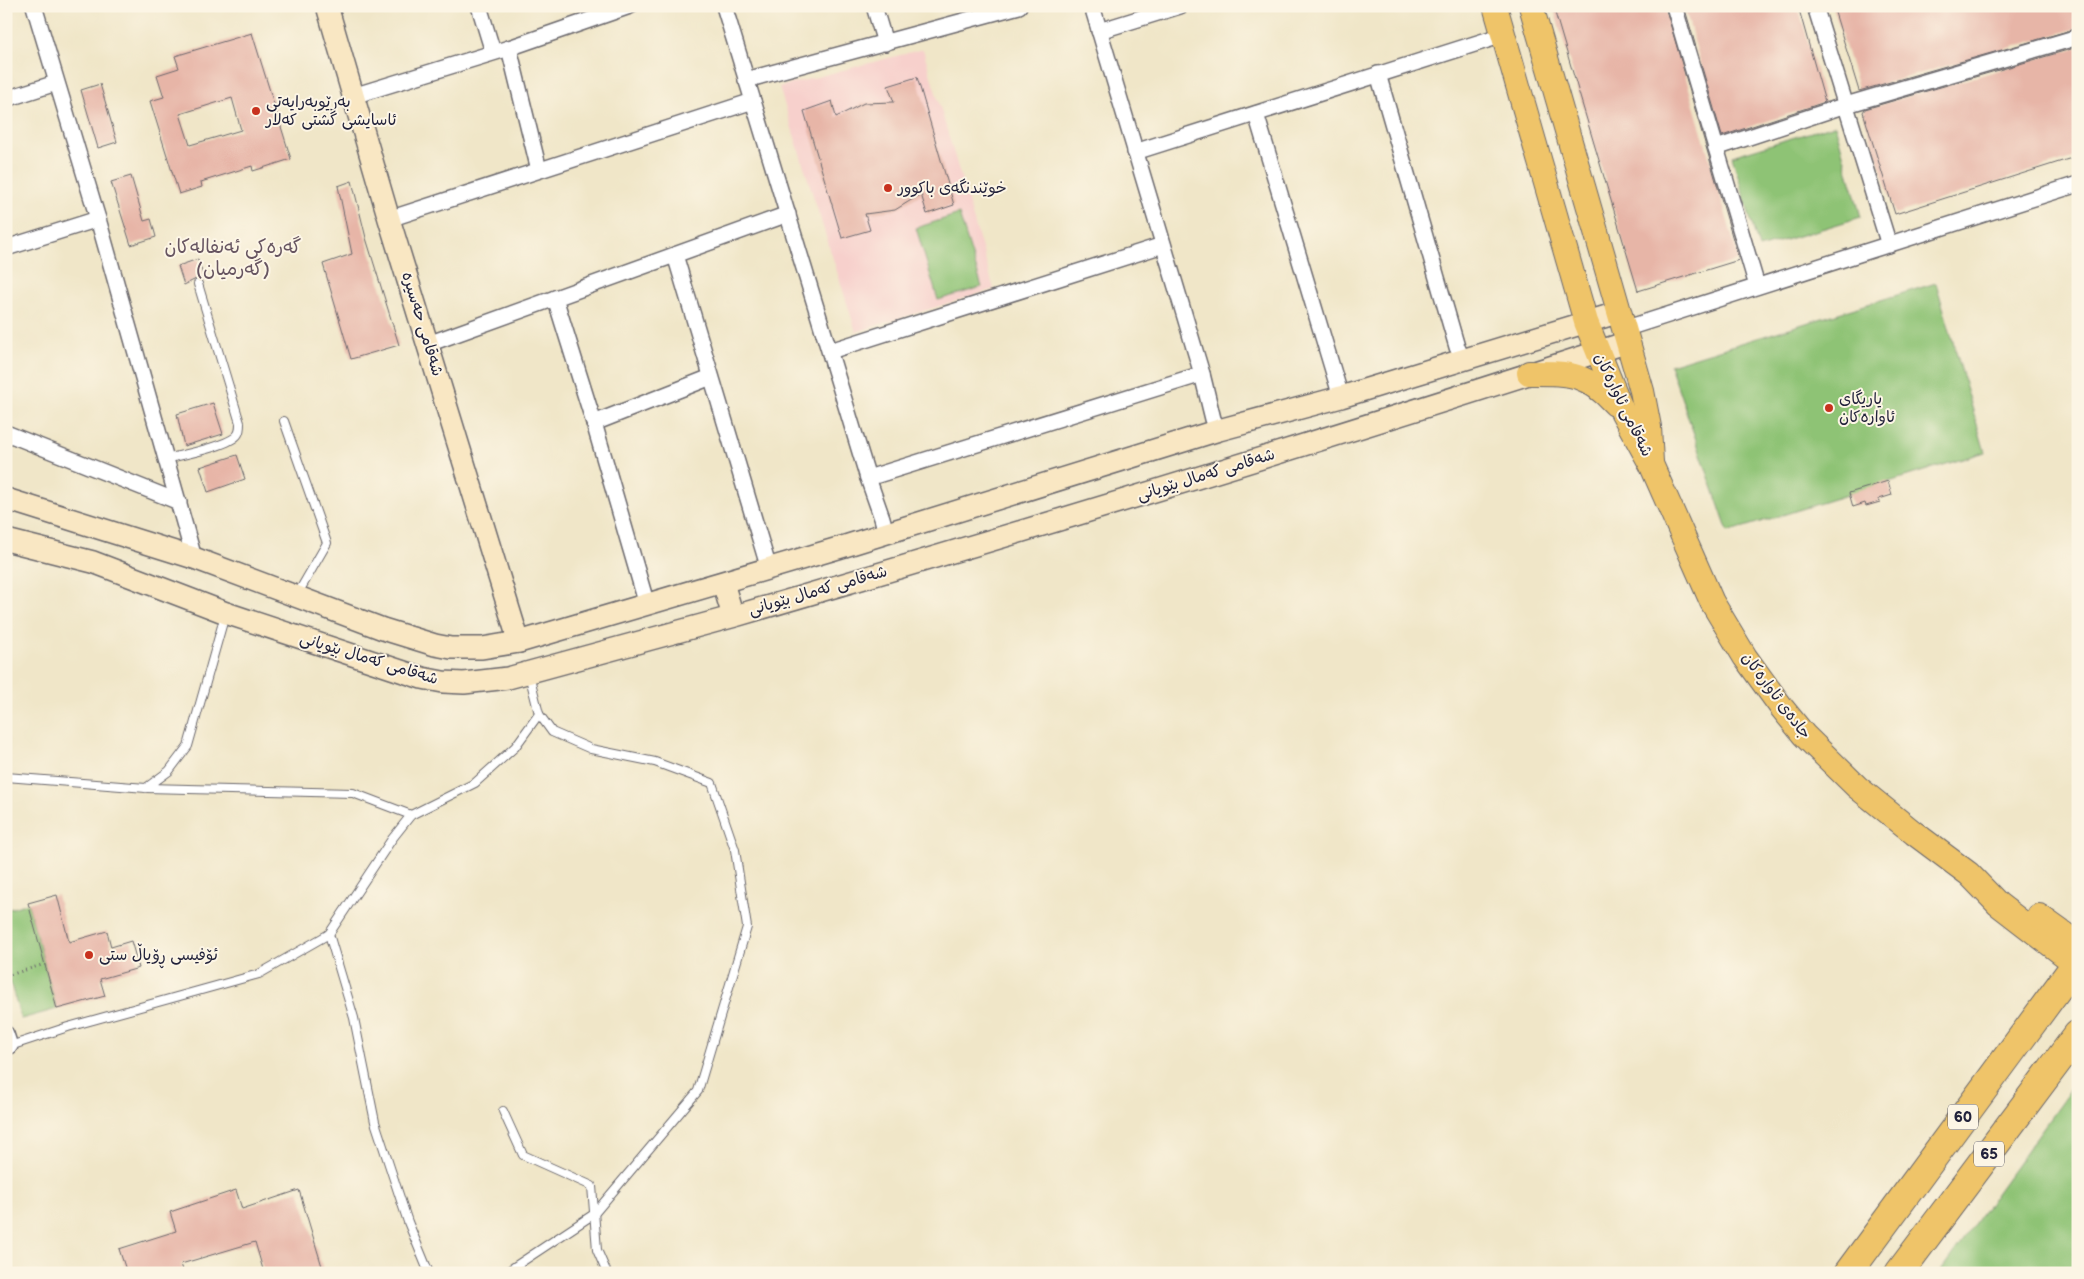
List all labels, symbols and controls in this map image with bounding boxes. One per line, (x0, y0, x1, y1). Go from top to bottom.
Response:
place label: بەڕێوبەرایەتی ئاسایشی گشتی کەلار (264, 93, 396, 130)
marker: بەڕێوبەرایەتی ئاسایشی گشتی کەلار (250, 105, 262, 117)
place label: خوێندنگەی باکوور (896, 178, 1007, 198)
marker: خوێندنگەی باکوور (882, 182, 894, 194)
district label: گەرەکی ئەنفالەکان (گەرمیان) (164, 236, 302, 281)
street label: شەقامی حەسیرە (397, 270, 447, 378)
street label: شەقامی ئاوارەکان (1590, 350, 1656, 460)
place label: یاریگای ئاوارەکان (1839, 389, 1895, 427)
marker: یاریگای ئاوارەکان (1823, 402, 1835, 414)
street label: شەقامی کەمال بێویانی (1135, 445, 1277, 505)
street label: شەقامی کەمال بێویانی (746, 562, 890, 620)
street label: شەقامی کەمال بێویانی (298, 629, 440, 689)
street label: جادەی ئاوارەکان (1737, 649, 1815, 743)
place label: ئۆفیسی ڕۆیاڵ ستی (99, 943, 218, 969)
marker: ئۆفیسی ڕۆیاڵ ستی (83, 949, 95, 961)
road number: 60 (1948, 1104, 1978, 1130)
road number: 65 (1974, 1142, 2004, 1166)

